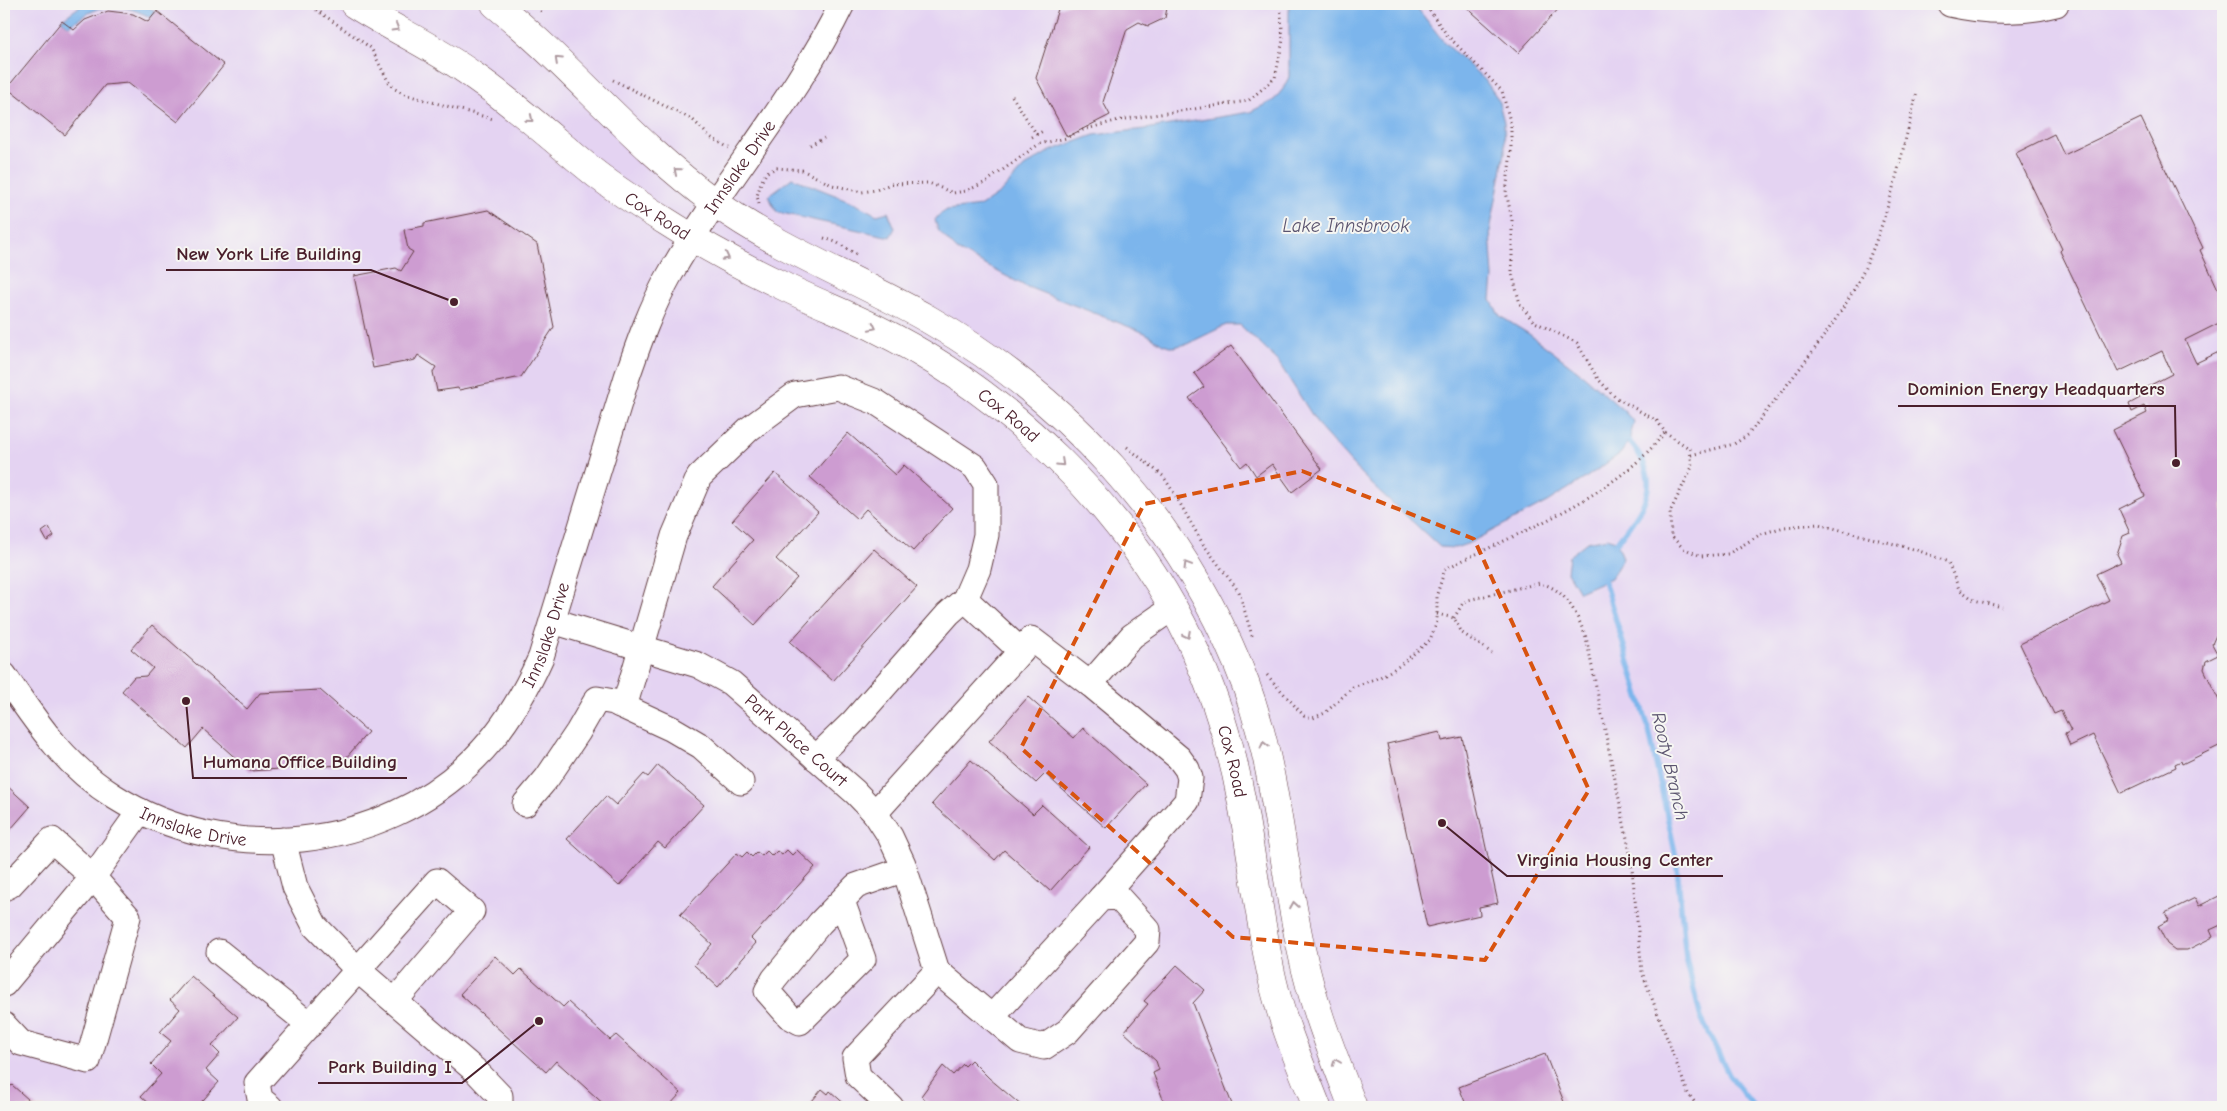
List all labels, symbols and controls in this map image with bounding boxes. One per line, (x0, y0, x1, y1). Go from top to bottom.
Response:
one-way arrow (390, 22, 399, 32)
one-way arrow (555, 57, 564, 66)
one-way arrow (524, 114, 533, 123)
street label: Innslake Drive (700, 116, 780, 218)
one-way arrow (674, 168, 683, 177)
street label: Cox Road (621, 188, 694, 245)
water label: Lake Innsbrook (1282, 215, 1410, 237)
callout: New York Life Building (166, 236, 371, 270)
text: New York Life Building (176, 243, 362, 265)
one-way arrow (721, 251, 730, 261)
one-way arrow (868, 321, 877, 332)
callout: Dominion Energy Headquarters (1898, 372, 2175, 406)
text: Dominion Energy Headquarters (1907, 378, 2165, 400)
street label: Cox Road (973, 384, 1044, 447)
one-way arrow (1055, 457, 1064, 466)
one-way arrow (1184, 561, 1194, 570)
street label: Innslake Drive (518, 580, 574, 691)
one-way arrow (1181, 630, 1191, 639)
street label: Park Place Court (740, 690, 852, 792)
water label: Rooty Branch (1647, 710, 1693, 823)
street label: Cox Road (1213, 723, 1251, 799)
one-way arrow (1260, 742, 1270, 750)
callout: Humana Office Building (193, 744, 407, 778)
text: Humana Office Building (203, 751, 397, 773)
street label: Innslake Drive (136, 802, 247, 851)
callout: Virginia Housing Center (1507, 842, 1723, 876)
text: Virginia Housing Center (1517, 849, 1713, 871)
one-way arrow (1289, 901, 1299, 910)
callout: Park Building I (318, 1049, 462, 1083)
text: Park Building I (328, 1056, 452, 1078)
one-way arrow (1331, 1058, 1342, 1067)

